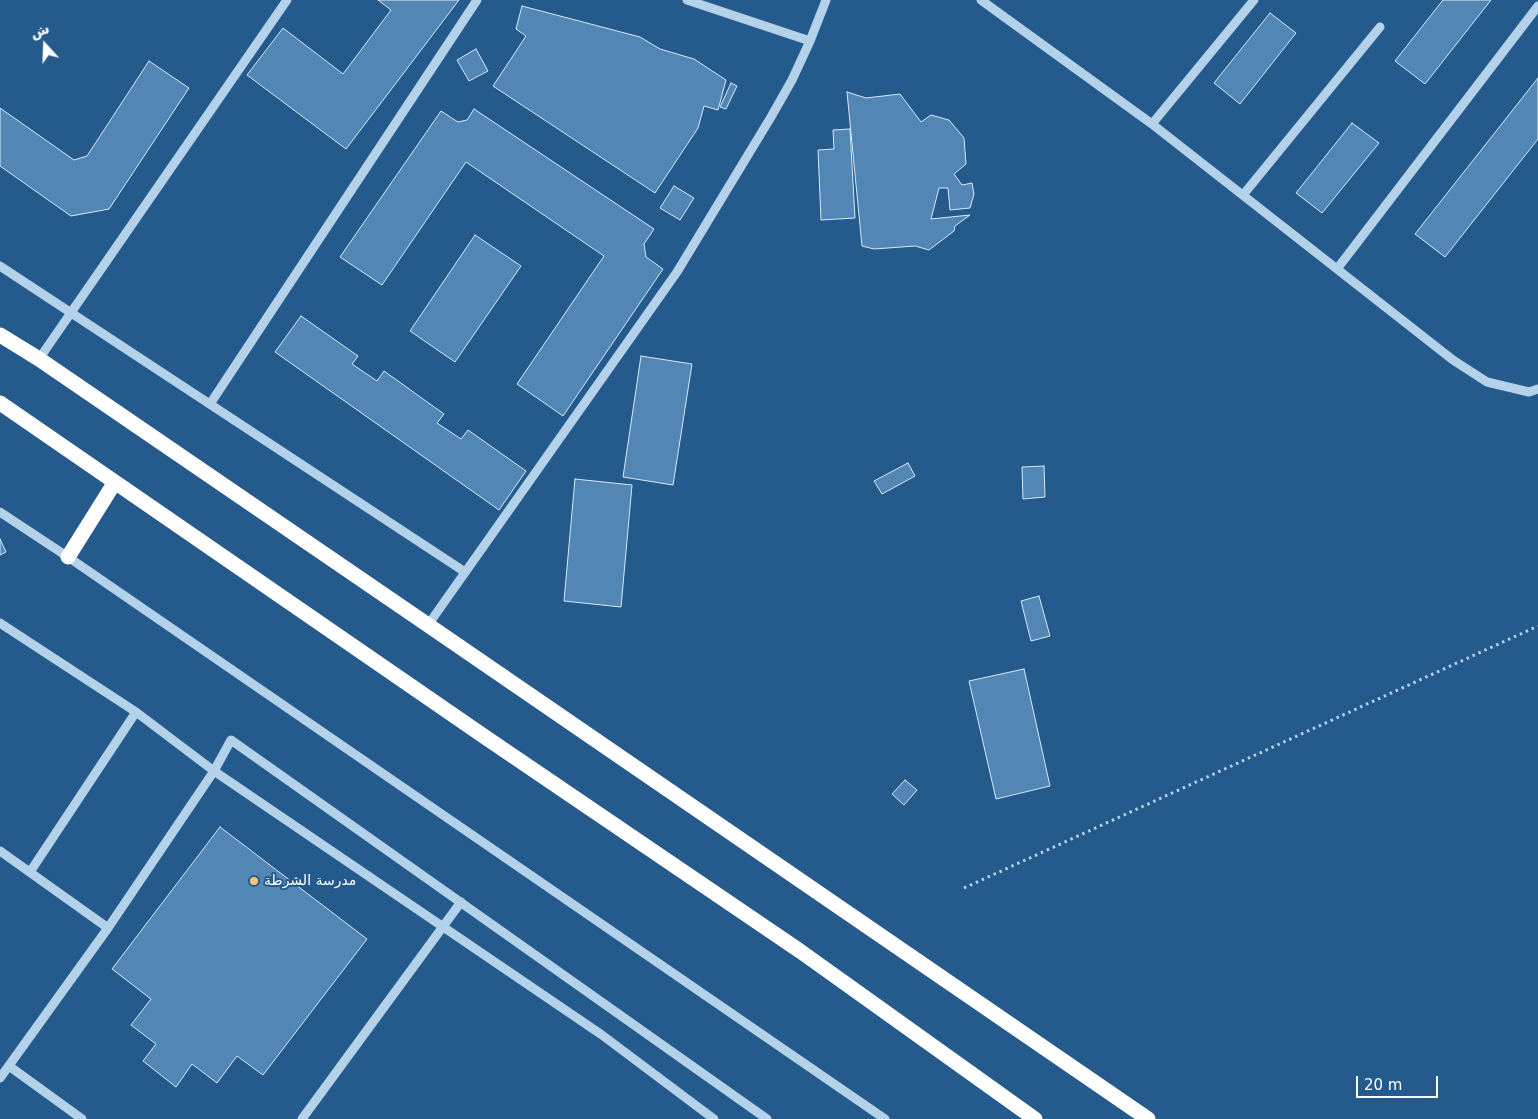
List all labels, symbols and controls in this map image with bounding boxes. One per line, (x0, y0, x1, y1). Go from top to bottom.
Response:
north arrow (20, 20, 70, 70)
text: ش (28, 20, 52, 42)
place label: مدرسة الشرطة (264, 873, 356, 889)
marker: مدرسة الشرطة (248, 875, 260, 887)
scale bar (1358, 1066, 1440, 1098)
text: 20 m (1364, 1076, 1402, 1094)

